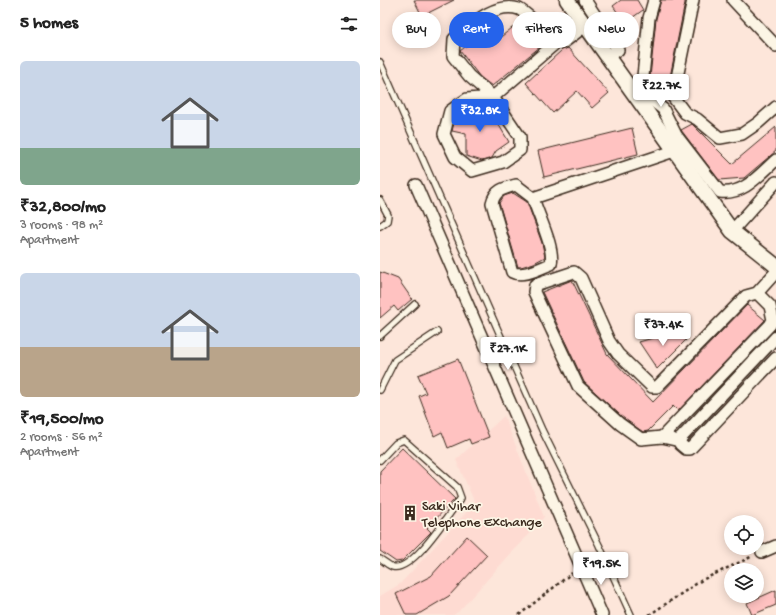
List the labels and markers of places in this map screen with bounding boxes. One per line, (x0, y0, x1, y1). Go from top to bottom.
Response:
pin: ₹22.7K (628, 74, 694, 108)
pin: ₹32.8K (447, 99, 513, 133)
pin: ₹37.4K (630, 313, 696, 347)
pin: ₹27.1K (475, 337, 541, 371)
place label: Saki Vihar Telephone Exchange (421, 499, 543, 532)
building icon: Saki Vihar Telephone Exchange (401, 504, 419, 522)
pin: ₹19.5K (568, 552, 634, 586)

